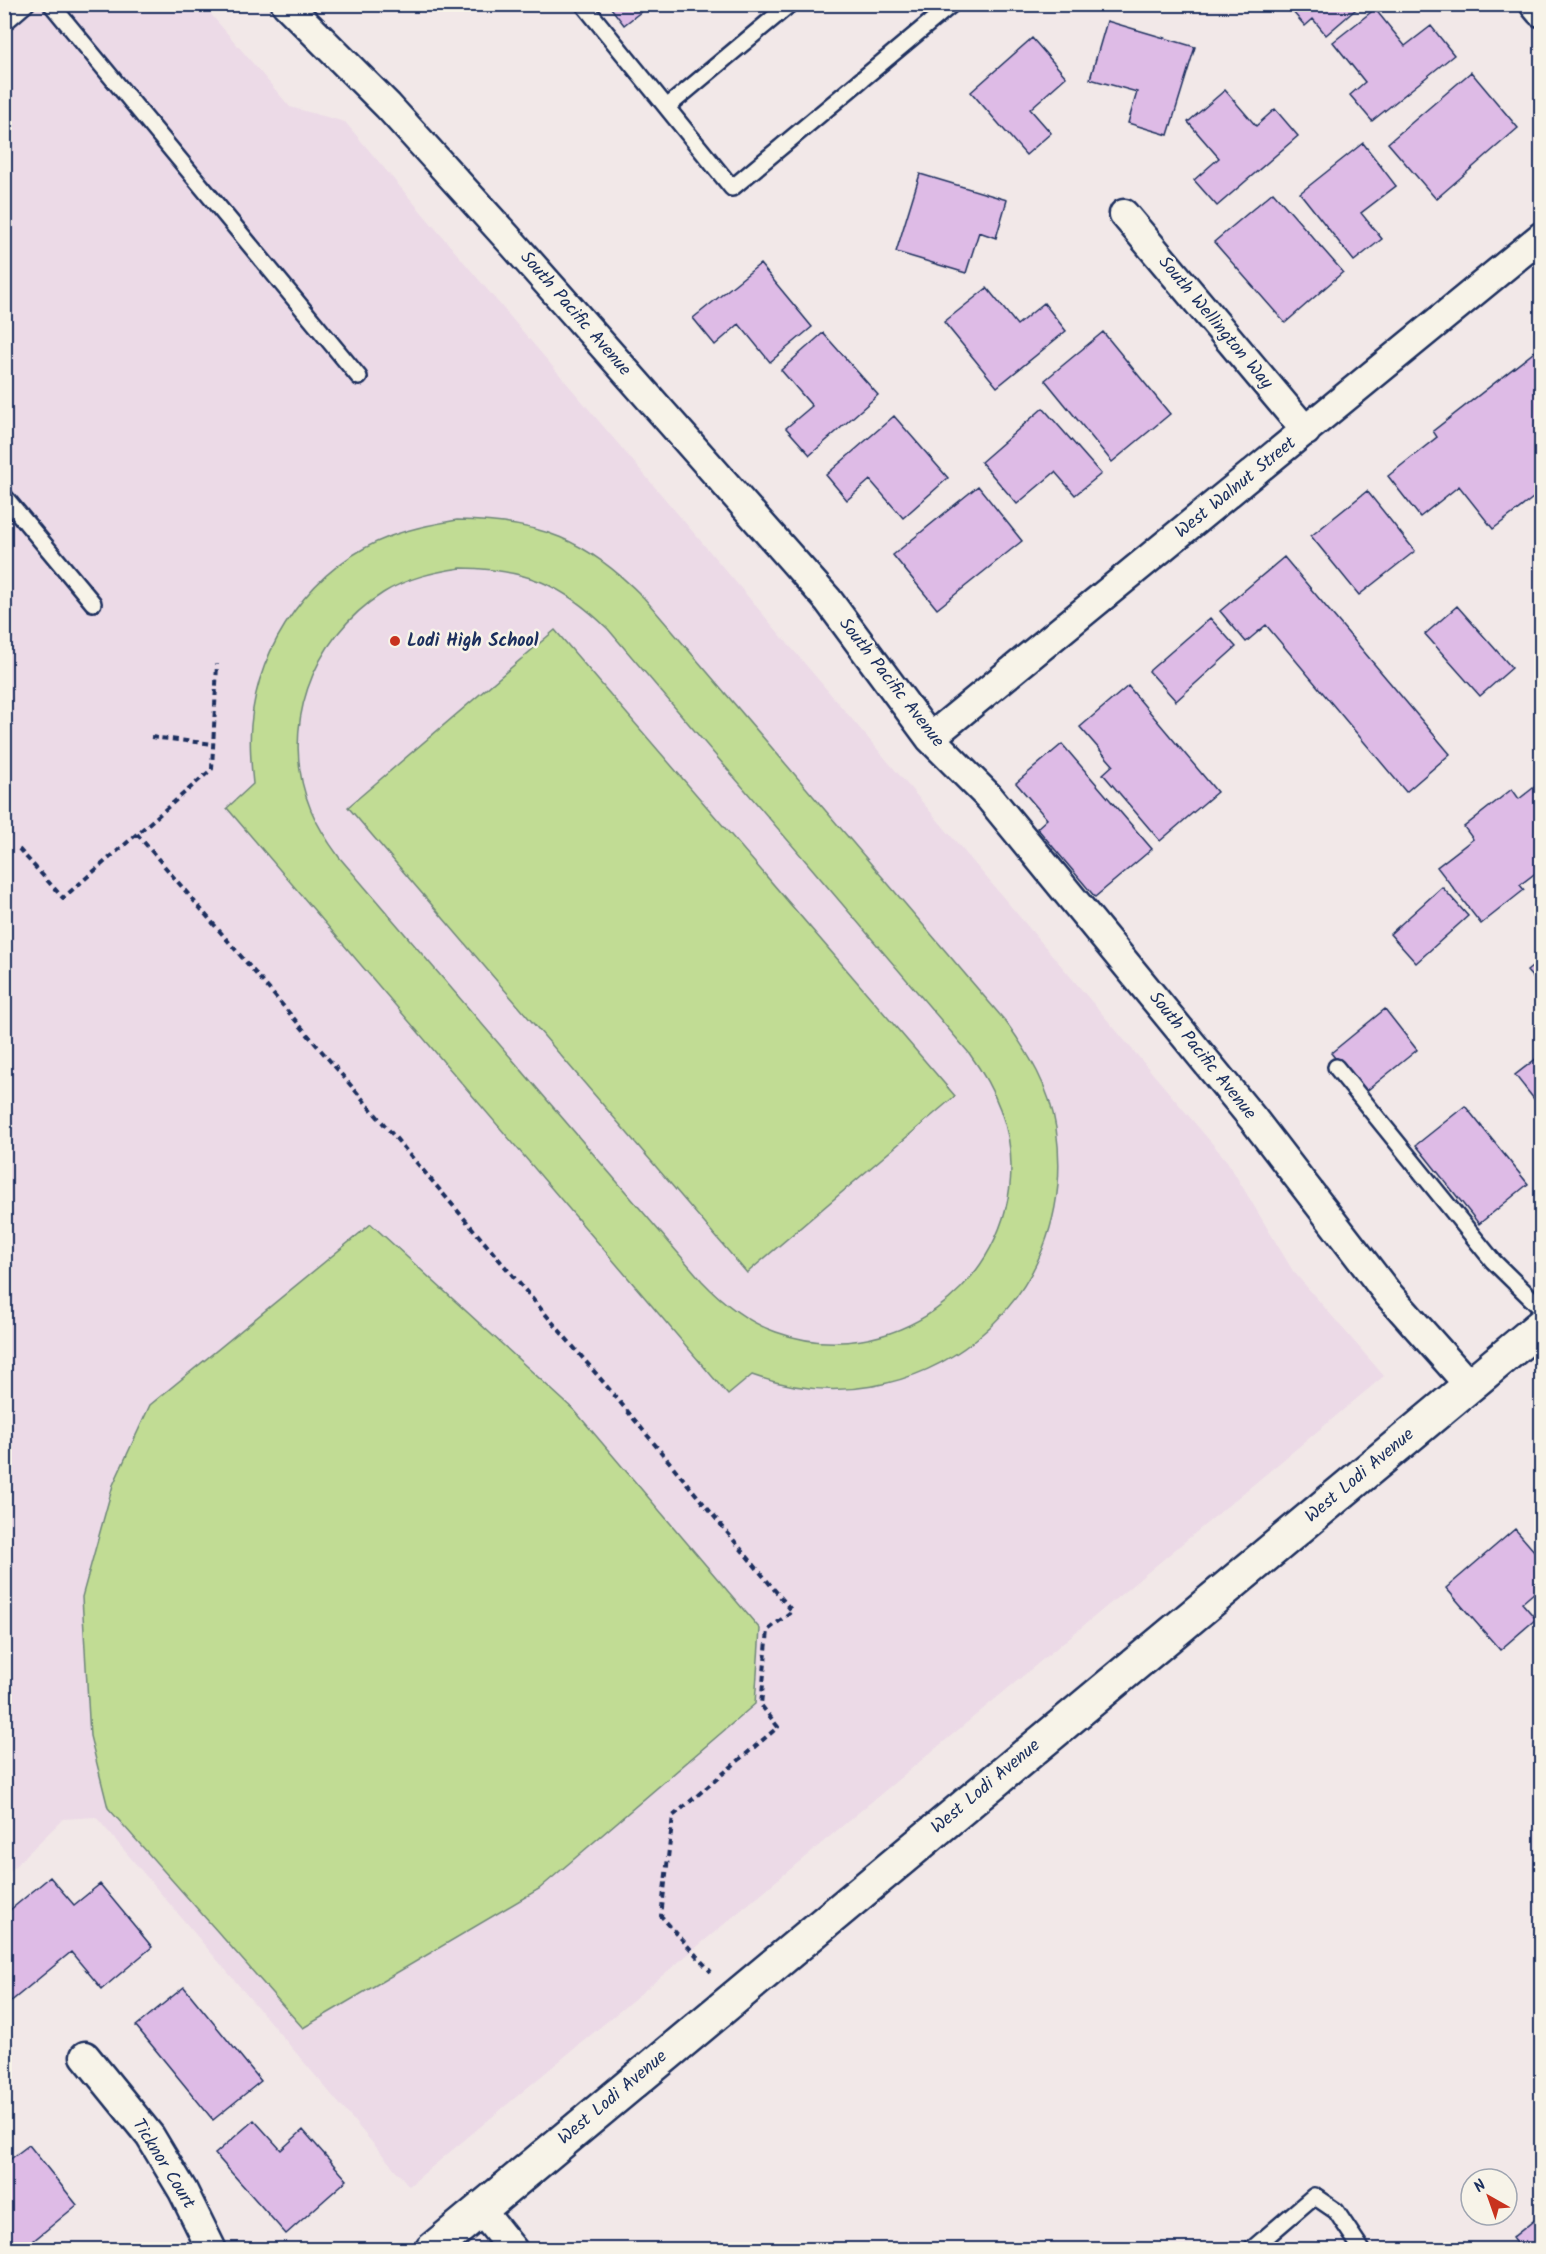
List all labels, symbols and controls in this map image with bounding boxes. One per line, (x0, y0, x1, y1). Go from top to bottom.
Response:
street label: South Pacific Avenue (512, 245, 638, 383)
street label: South Wellington Way (1150, 250, 1280, 397)
street label: West Walnut Street (1169, 429, 1304, 546)
street label: South Pacific Avenue (831, 612, 951, 754)
place label: Lodi High School (407, 627, 539, 656)
marker: Lodi High School (388, 634, 402, 648)
street label: South Pacific Avenue (1141, 985, 1263, 1127)
street label: West Lodi Avenue (1299, 1421, 1421, 1531)
street label: West Lodi Avenue (925, 1732, 1047, 1842)
street label: West Lodi Avenue (552, 2043, 674, 2153)
street label: Ticknor Court (124, 2113, 203, 2216)
north arrow (1459, 2167, 1519, 2227)
text: N (1468, 2174, 1492, 2199)

